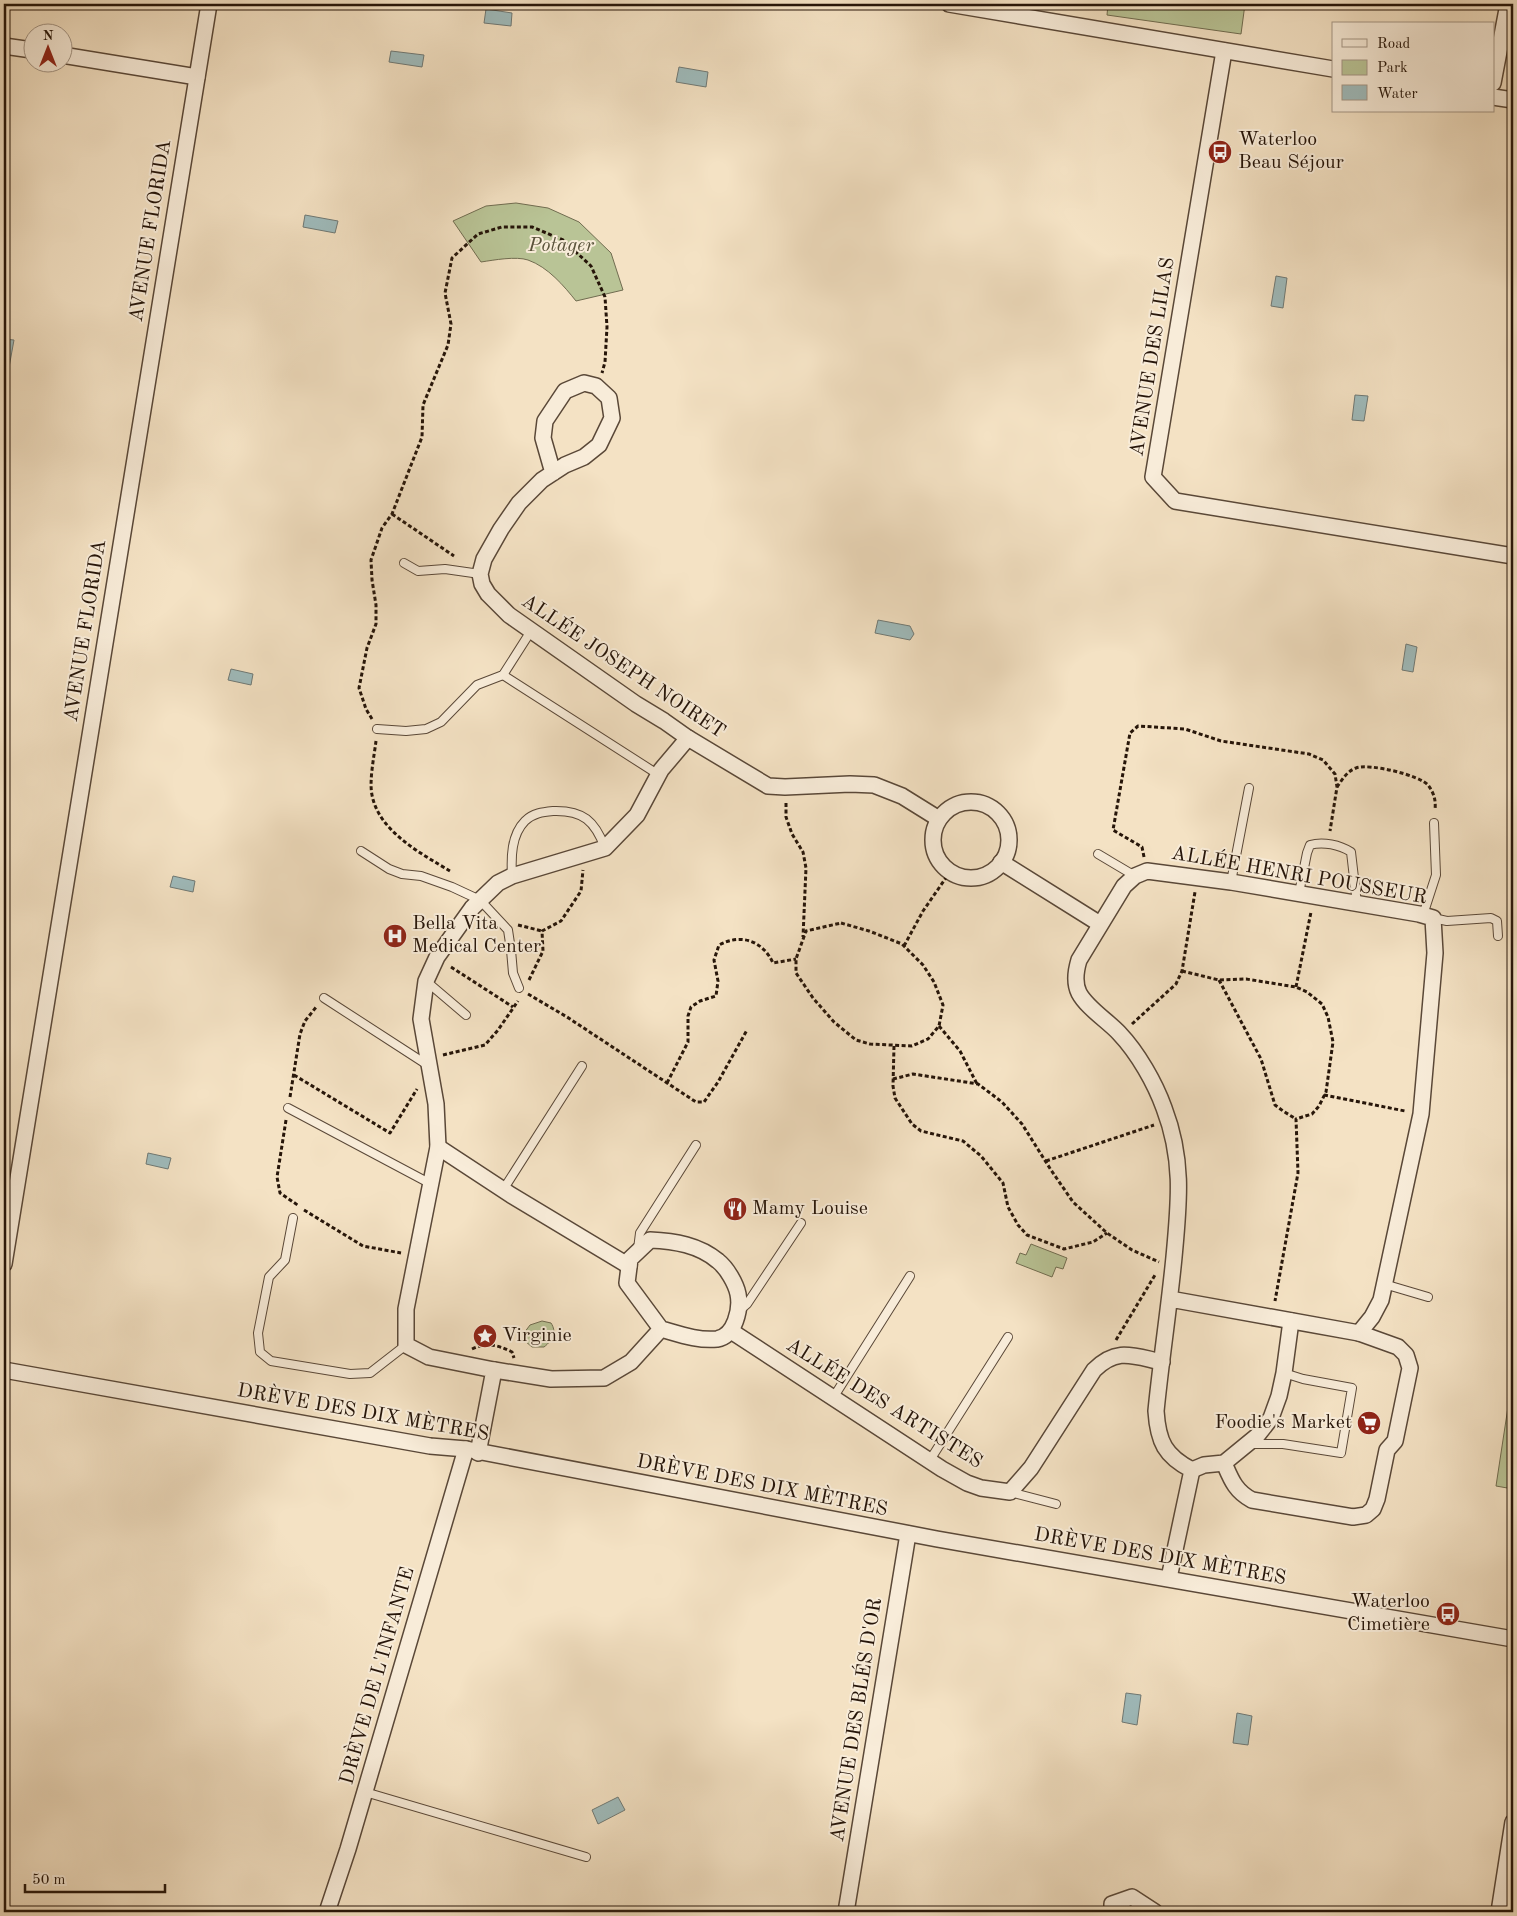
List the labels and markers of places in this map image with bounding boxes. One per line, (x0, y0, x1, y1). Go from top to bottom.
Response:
place label: Waterloo Beau Séjour (1238, 130, 1344, 173)
bus stop icon: Waterloo Beau Séjour (1207, 139, 1233, 165)
place label: Bella Vita Medical Center (412, 914, 541, 957)
hospital icon: Bella Vita Medical Center (382, 923, 408, 949)
restaurant icon: Mamy Louise (722, 1196, 748, 1222)
place label: Mamy Louise (752, 1199, 868, 1219)
place icon: Virginie (472, 1323, 498, 1349)
place label: Virginie (502, 1326, 572, 1346)
supermarket icon: Foodie's Market (1356, 1410, 1382, 1436)
place label: Foodie's Market (1215, 1413, 1352, 1433)
place label: Waterloo Cimetière (1347, 1592, 1430, 1635)
bus stop icon: Waterloo Cimetière (1435, 1601, 1461, 1627)

